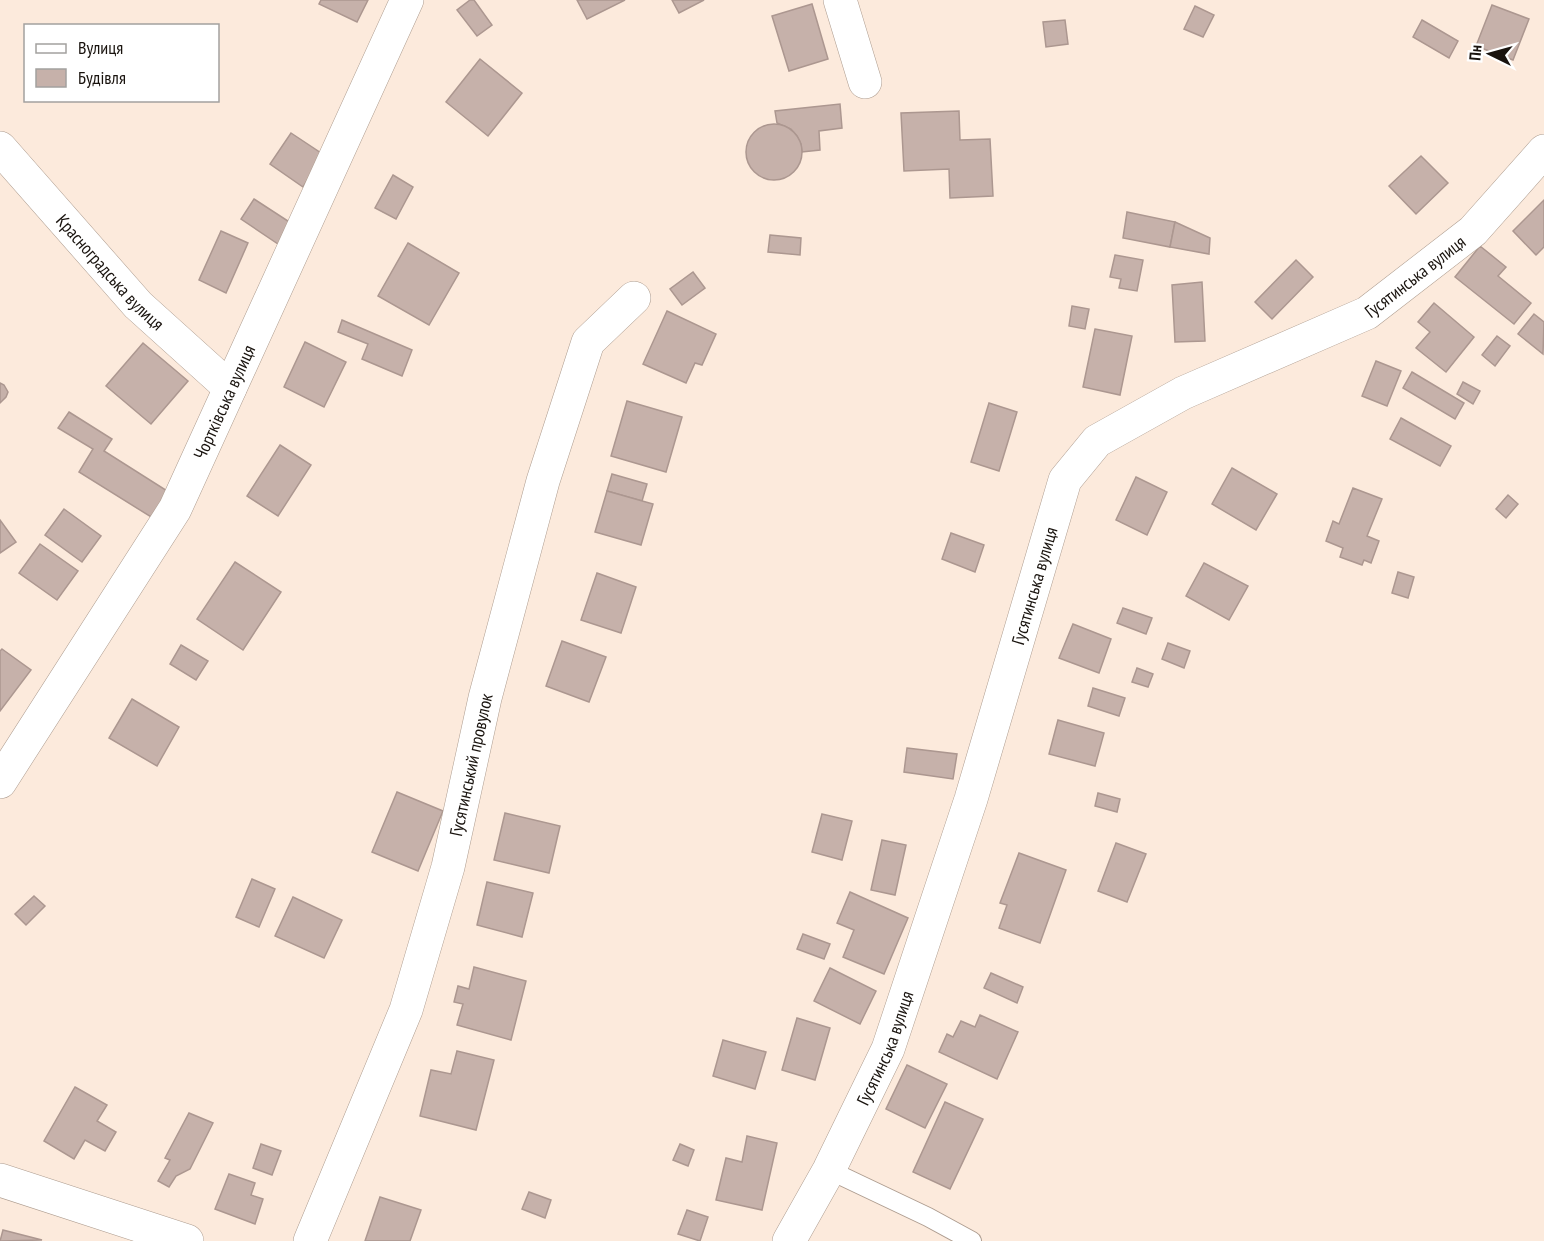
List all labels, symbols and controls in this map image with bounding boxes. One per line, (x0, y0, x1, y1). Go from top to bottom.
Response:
legend (24, 24, 219, 102)
north arrow (1460, 24, 1520, 84)
text: Вулиця (78, 36, 123, 59)
text: Пн (1464, 44, 1486, 61)
text: Будівля (78, 66, 126, 89)
street label: Красноградська вулиця (52, 209, 169, 335)
street label: Гусятинська вулиця (1360, 230, 1470, 322)
street label: Чортківська вулиця (188, 341, 260, 463)
street label: Гусятинська вулиця (1006, 524, 1062, 647)
street label: Гусятинський провулок (444, 691, 497, 838)
street label: Гусятинська вулиця (851, 988, 918, 1109)

